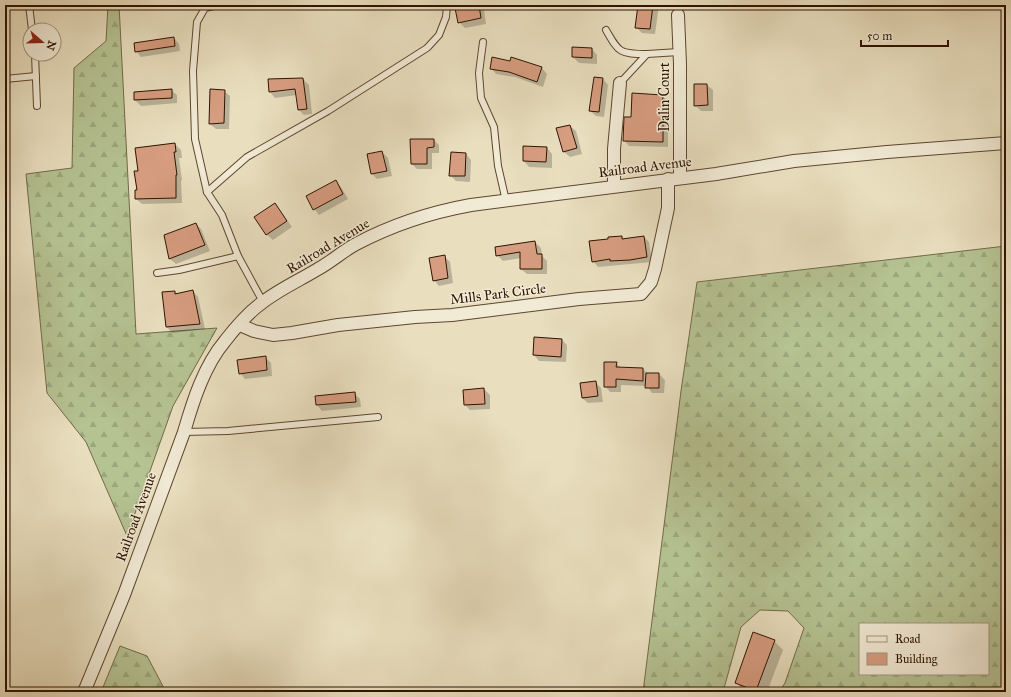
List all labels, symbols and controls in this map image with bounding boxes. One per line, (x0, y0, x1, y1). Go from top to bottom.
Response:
north arrow (22, 22, 62, 62)
scale bar (861, 22, 948, 48)
text: 50 m (867, 29, 892, 43)
text: N (43, 39, 59, 52)
street label: Dalin Court (656, 62, 673, 132)
street label: Railroad Avenue (597, 153, 693, 181)
street label: Railroad Avenue (283, 214, 373, 277)
street label: Mills Park Circle (449, 280, 547, 308)
street label: Railroad Avenue (112, 470, 160, 564)
legend (859, 623, 989, 675)
text: Road (895, 632, 921, 646)
text: Building (895, 652, 938, 667)

